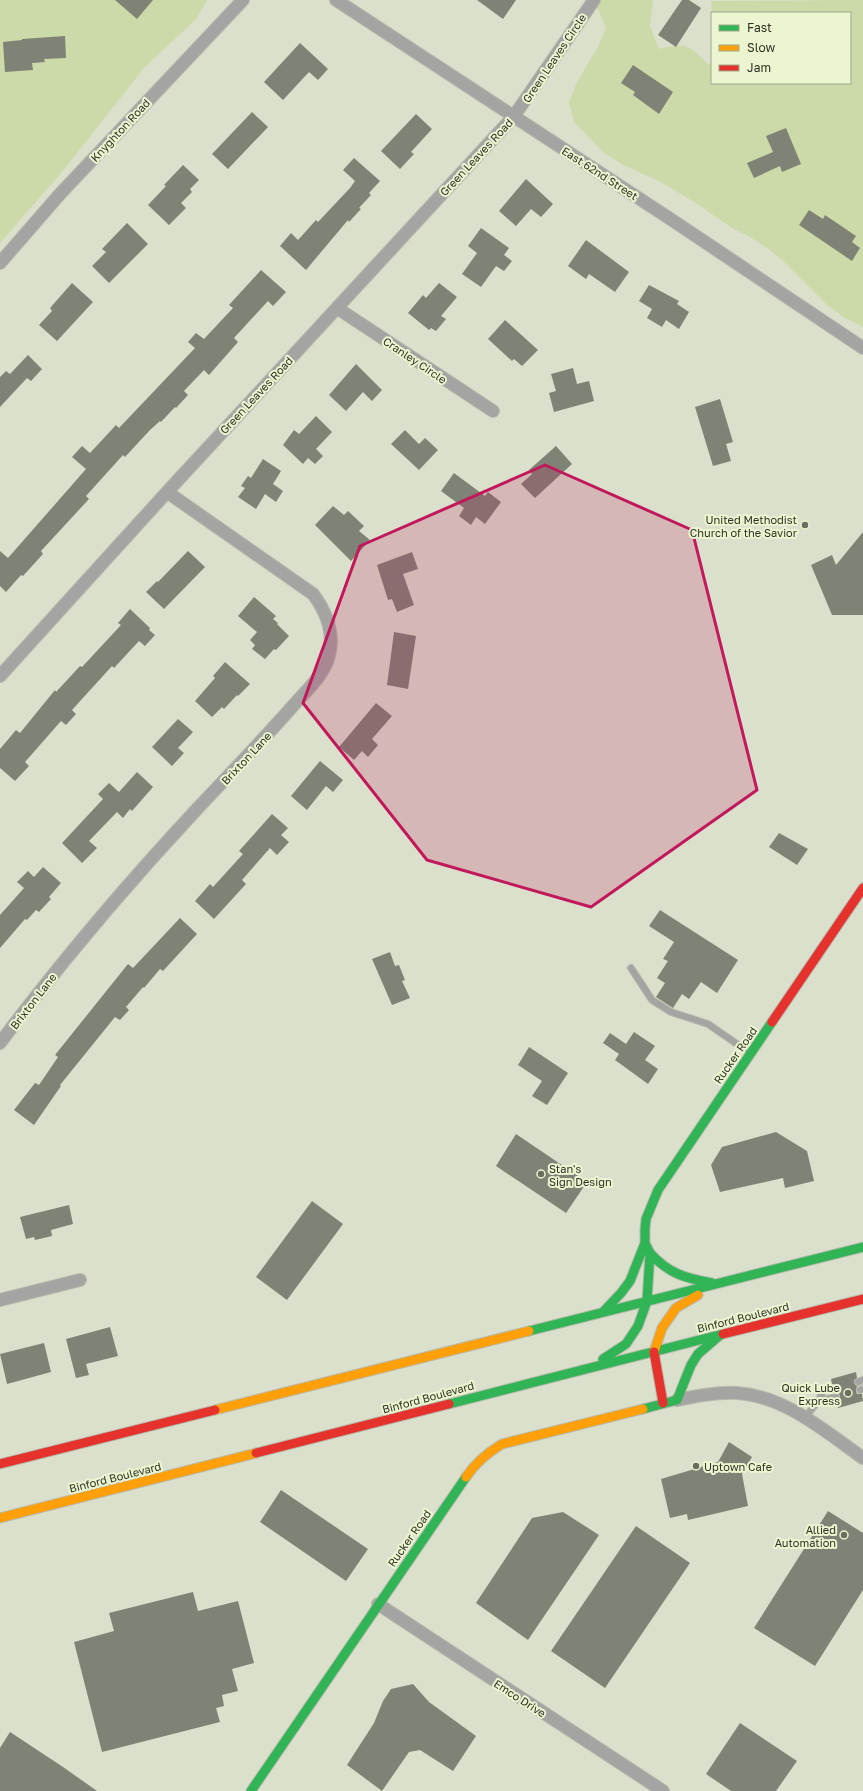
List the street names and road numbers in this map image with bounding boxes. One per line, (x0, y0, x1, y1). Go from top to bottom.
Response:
street label: Green Leaves Circle (520, 11, 588, 105)
street label: Knyghton Road (88, 96, 152, 164)
street label: Green Leaves Road (437, 116, 515, 198)
street label: East 62nd Street (560, 144, 640, 202)
street label: Cranley Circle (381, 334, 449, 386)
street label: Green Leaves Road (217, 354, 295, 436)
street label: Brixton Lane (218, 729, 274, 787)
street label: Brixton Lane (7, 971, 59, 1031)
street label: Rucker Road (711, 1024, 759, 1086)
street label: Binford Boulevard (696, 1299, 790, 1335)
street label: Binford Boulevard (381, 1378, 475, 1416)
street label: Binford Boulevard (68, 1459, 162, 1495)
street label: Rucker Road (385, 1507, 433, 1569)
street label: Emco Drive (492, 1676, 548, 1720)

